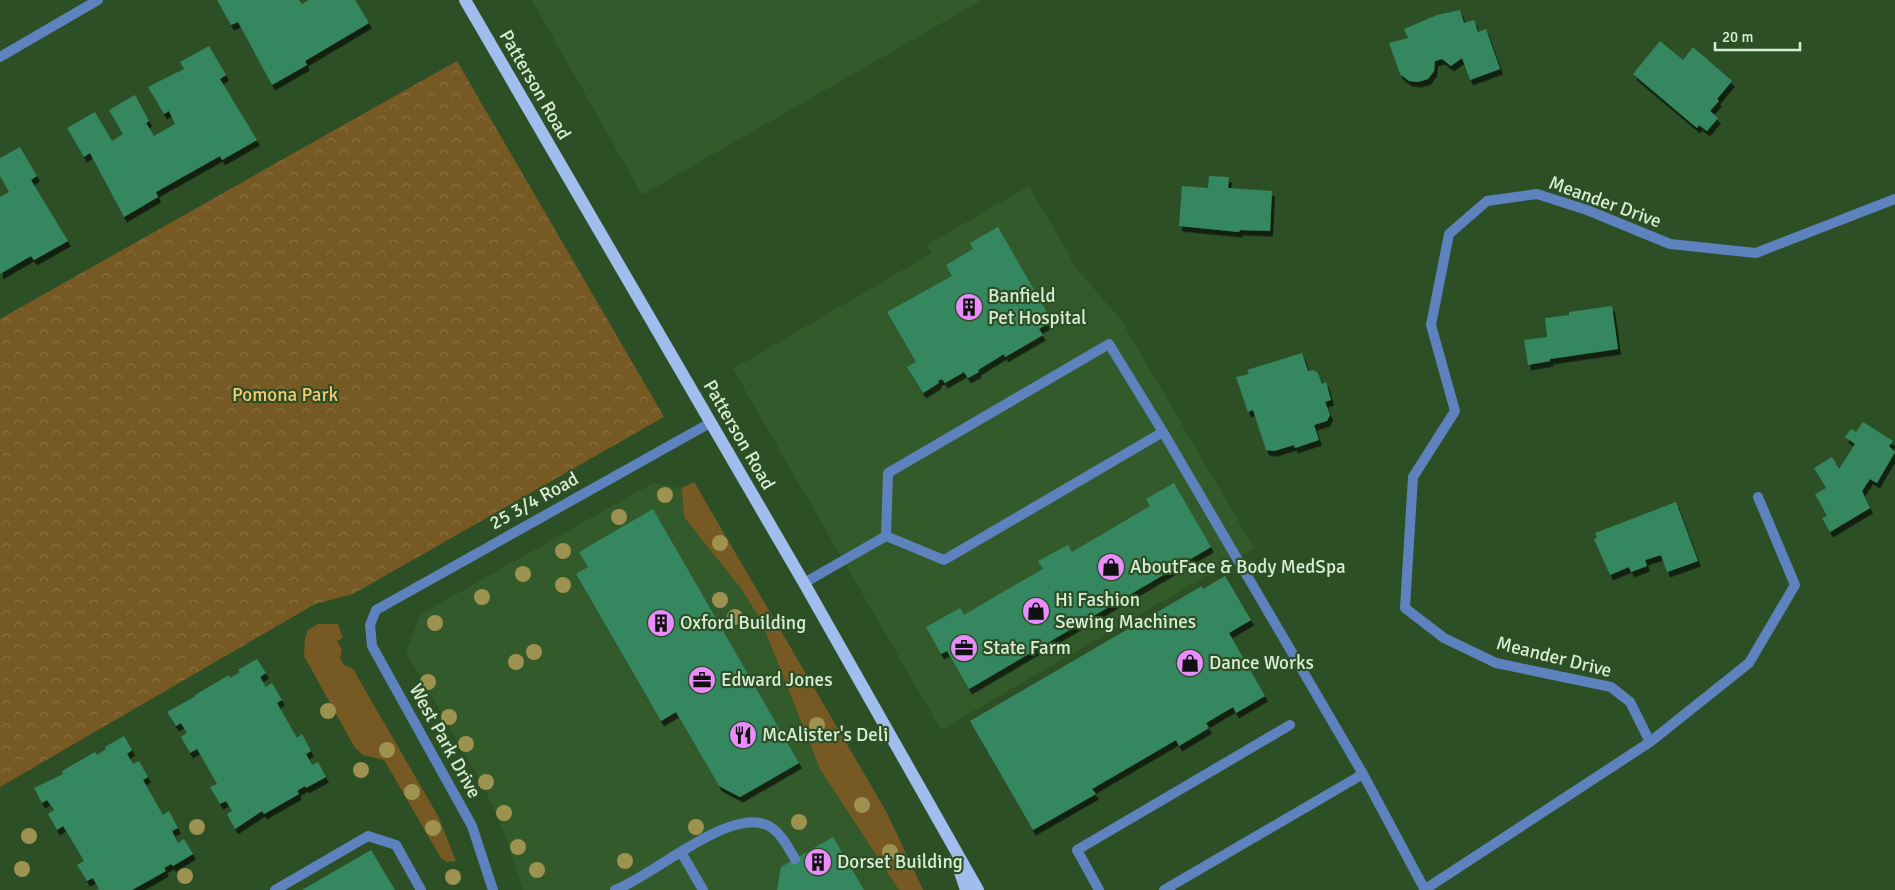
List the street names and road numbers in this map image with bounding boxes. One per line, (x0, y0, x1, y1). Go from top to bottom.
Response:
street label: Patterson Road (494, 26, 576, 144)
street label: Meander Drive (1545, 171, 1665, 233)
street label: Patterson Road (698, 376, 780, 494)
street label: 25 3/4 Road (485, 467, 583, 535)
street label: Meander Drive (1494, 631, 1614, 683)
street label: West Park Drive (404, 680, 486, 802)

